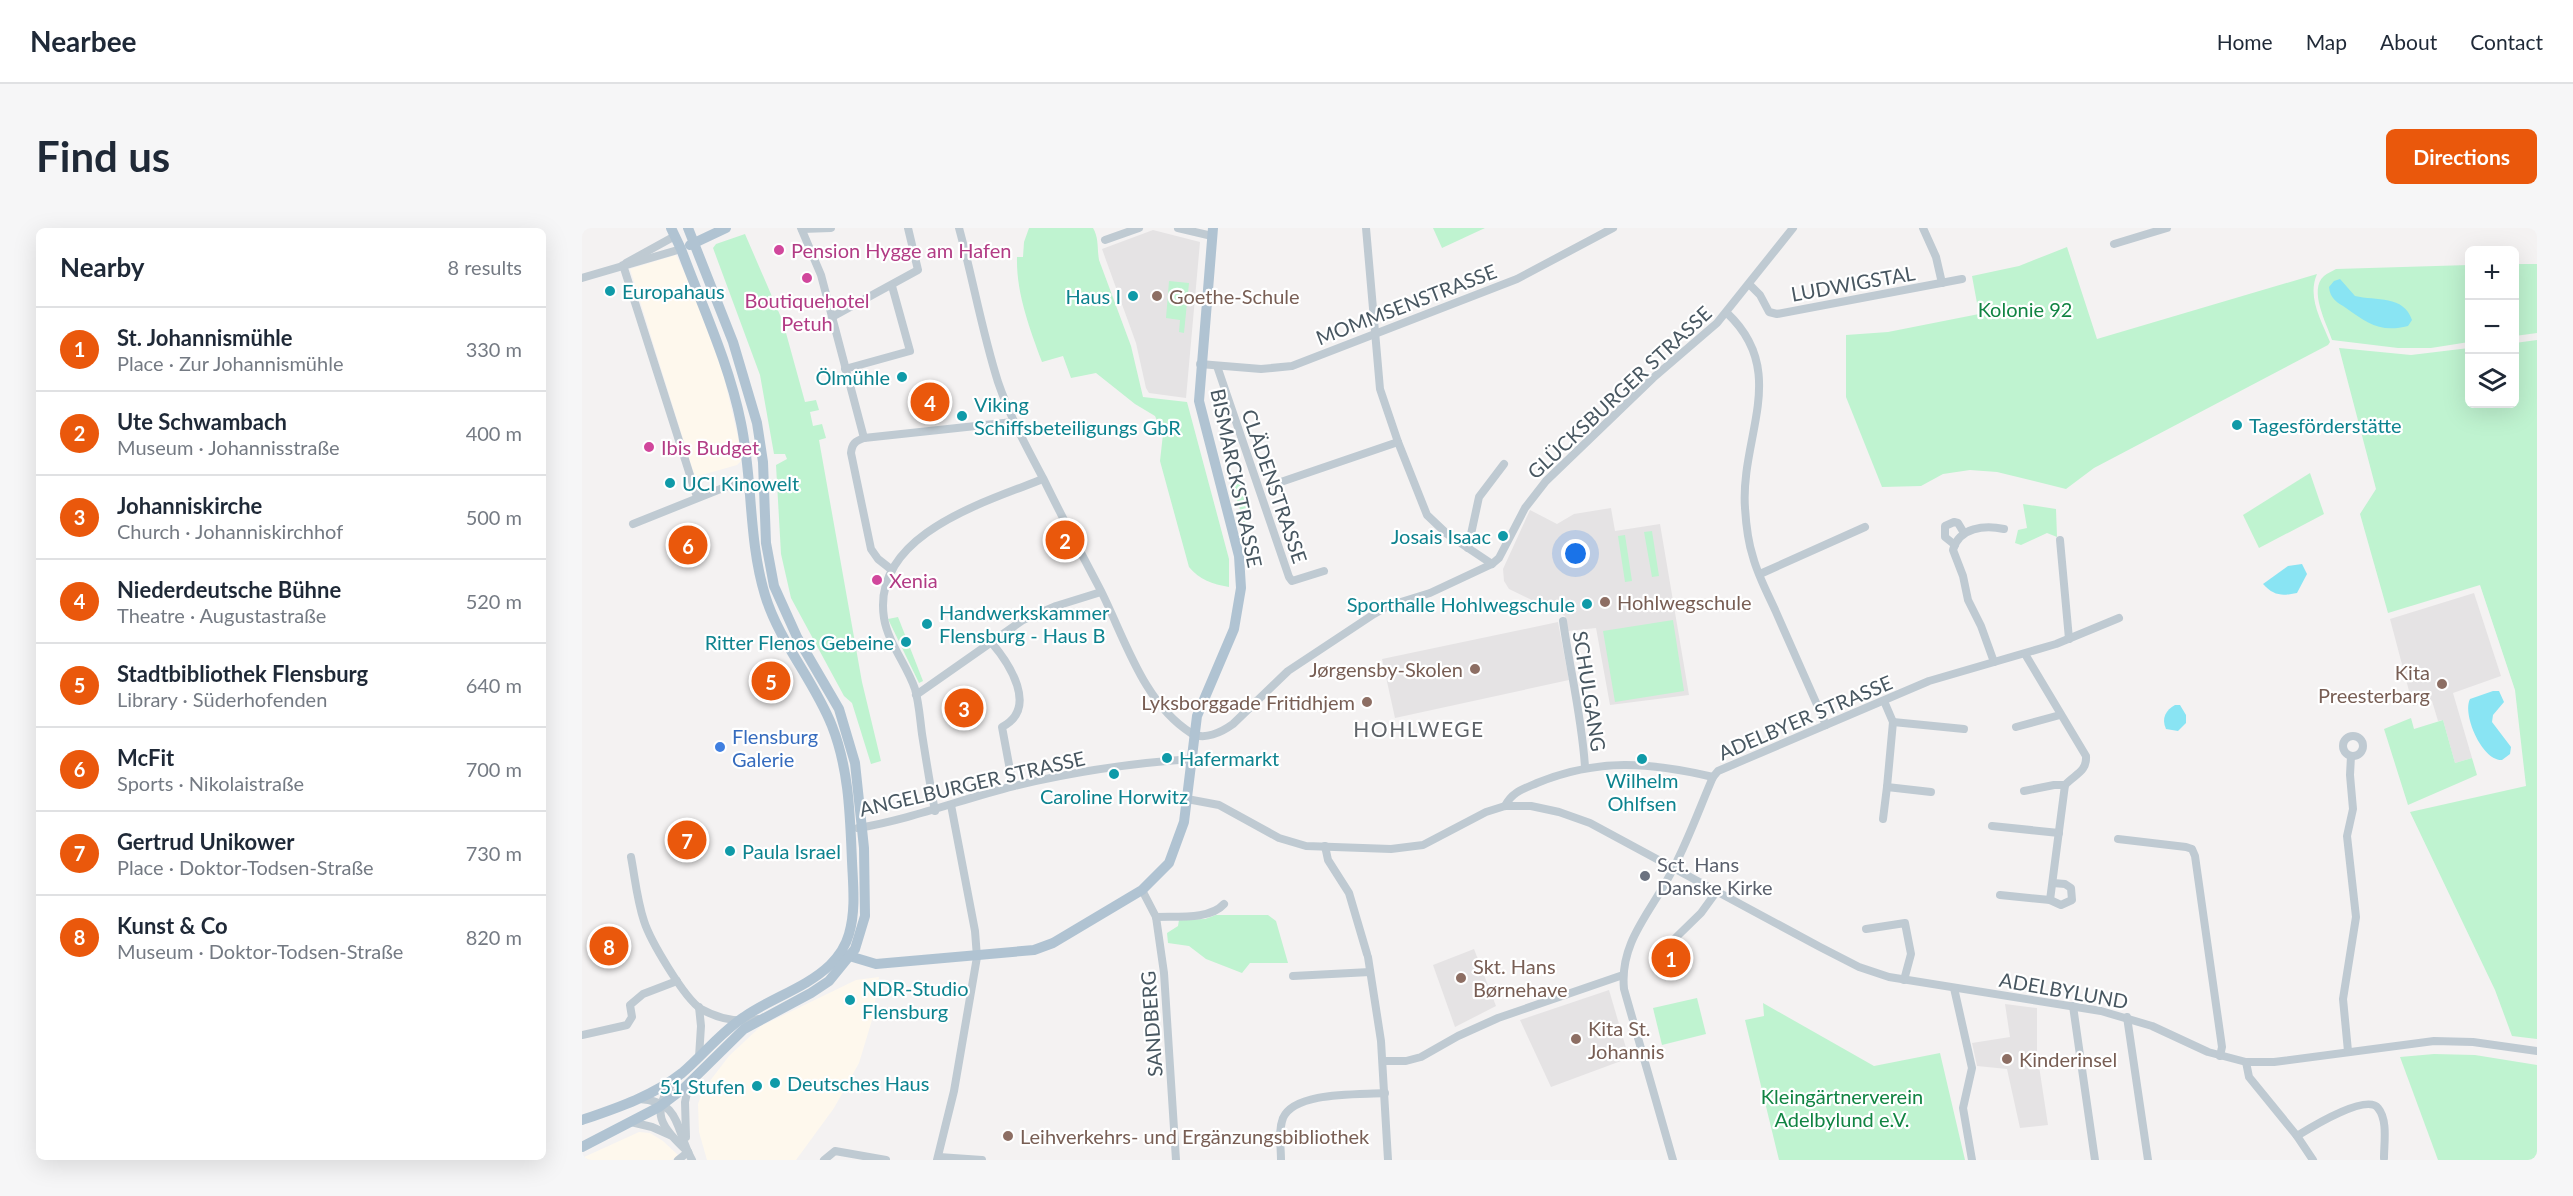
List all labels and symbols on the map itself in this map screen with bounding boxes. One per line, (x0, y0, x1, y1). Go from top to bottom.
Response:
place label: Pension Hygge am Hafen (791, 238, 1011, 262)
marker: Pension Hygge am Hafen (772, 243, 786, 257)
street label: MOMMSENSTRASSE (1312, 259, 1500, 349)
street label: LUDWIGSTAL (1789, 260, 1917, 306)
marker: Boutiquehotel Petuh (800, 271, 814, 285)
place label: Europahaus (622, 279, 725, 303)
marker: Europahaus (603, 284, 617, 298)
place label: Haus I (1066, 284, 1121, 308)
place label: Goethe-Schule (1169, 284, 1300, 308)
place label: Boutiquehotel Petuh (744, 288, 870, 335)
marker: Haus I (1126, 289, 1140, 303)
marker: Goethe-Schule (1150, 289, 1164, 303)
park label: Kolonie 92 (1978, 297, 2072, 321)
street label: GLÜCKSBURGER STRASSE (1522, 301, 1716, 483)
place label: Ölmühle (815, 365, 890, 389)
marker: Ölmühle (895, 370, 909, 384)
pin: 4 (910, 380, 950, 424)
street label: BISMARCKSTRASSE (1206, 386, 1268, 570)
place label: Viking Schiffsbeteiligungs GbR (974, 392, 1181, 439)
street label: CLÄDENSTRASSE (1237, 406, 1313, 566)
marker: Viking Schiffsbeteiligungs GbR (955, 409, 969, 423)
place label: Tagesförderstätte (2249, 413, 2402, 437)
marker: Tagesförderstätte (2230, 418, 2244, 432)
place label: Ibis Budget (661, 435, 759, 459)
marker: Ibis Budget (642, 440, 656, 454)
place label: UCI Kinowelt (682, 471, 799, 495)
marker: UCI Kinowelt (663, 476, 677, 490)
pin: 2 (1046, 518, 1084, 562)
pin: 6 (668, 522, 708, 568)
place label: Josais Isaac (1391, 524, 1491, 548)
marker: Josais Isaac (1496, 529, 1510, 543)
your location (1561, 539, 1590, 568)
place label: Xenia (889, 568, 938, 592)
marker: Xenia (870, 573, 884, 587)
place label: Hohlwegschule (1617, 590, 1752, 614)
place label: Sporthalle Hohlwegschule (1347, 592, 1575, 616)
marker: Hohlwegschule (1598, 595, 1612, 609)
marker: Sporthalle Hohlwegschule (1580, 597, 1594, 611)
place label: Handwerkskammer Flensburg - Haus B (939, 600, 1110, 647)
marker: Handwerkskammer Flensburg - Haus B (920, 617, 934, 631)
street label: SCHULGANG (1569, 629, 1611, 753)
place label: Ritter Flenos Gebeine (705, 630, 894, 654)
marker: Ritter Flenos Gebeine (899, 635, 913, 649)
place label: Jørgensby-Skolen (1309, 657, 1463, 681)
pin: 5 (752, 658, 790, 704)
place label: Kita Preesterbarg (2318, 660, 2430, 707)
marker: Jørgensby-Skolen (1468, 662, 1482, 676)
street label: ADELBYER STRASSE (1714, 669, 1896, 765)
marker: Kita Preesterbarg (2435, 677, 2449, 691)
pin: 3 (944, 686, 983, 730)
place label: Lyksborggade Fritidhjem (1141, 690, 1355, 714)
marker: Lyksborggade Fritidhjem (1360, 695, 1374, 709)
district label: HOHLWEGE (1353, 716, 1485, 741)
place label: Flensburg Galerie (732, 724, 818, 771)
marker: Flensburg Galerie (713, 740, 727, 754)
street label: ANGELBURGER STRASSE (857, 745, 1087, 821)
place label: Hafermarkt (1179, 746, 1279, 770)
marker: Hafermarkt (1160, 751, 1174, 765)
marker: Wilhelm Ohlfsen (1635, 752, 1649, 766)
marker: Caroline Horwitz (1107, 767, 1121, 781)
place label: Wilhelm Ohlfsen (1605, 768, 1679, 815)
place label: Caroline Horwitz (1040, 784, 1188, 808)
pin: 7 (668, 818, 706, 862)
place label: Paula Israel (742, 839, 841, 863)
marker: Paula Israel (723, 844, 737, 858)
place label: Sct. Hans Danske Kirke (1657, 852, 1772, 899)
marker: Sct. Hans Danske Kirke (1638, 869, 1652, 883)
pin: 8 (590, 924, 628, 968)
pin: 1 (1652, 936, 1690, 980)
place label: Skt. Hans Børnehave (1473, 954, 1568, 1001)
street label: ADELBYLUND (1998, 967, 2130, 1013)
street label: SANDBERG (1135, 970, 1167, 1078)
marker: Skt. Hans Børnehave (1454, 971, 1468, 985)
place label: NDR-Studio Flensburg (862, 976, 969, 1023)
marker: NDR-Studio Flensburg (843, 993, 857, 1007)
place label: Kita St. Johannis (1588, 1016, 1664, 1063)
marker: Kita St. Johannis (1569, 1032, 1583, 1046)
place label: Kinderinsel (2019, 1047, 2117, 1071)
marker: Kinderinsel (2000, 1052, 2014, 1066)
place label: Deutsches Haus (787, 1071, 929, 1095)
place label: 51 Stufen (660, 1074, 745, 1098)
marker: Deutsches Haus (768, 1076, 782, 1090)
marker: 51 Stufen (750, 1079, 764, 1093)
park label: Kleingärtnerverein Adelbylund e.V. (1761, 1084, 1923, 1131)
place label: Leihverkehrs- und Ergänzungsbibliothek (1020, 1124, 1370, 1148)
marker: Leihverkehrs- und Ergänzungsbibliothek (1001, 1129, 1015, 1143)

